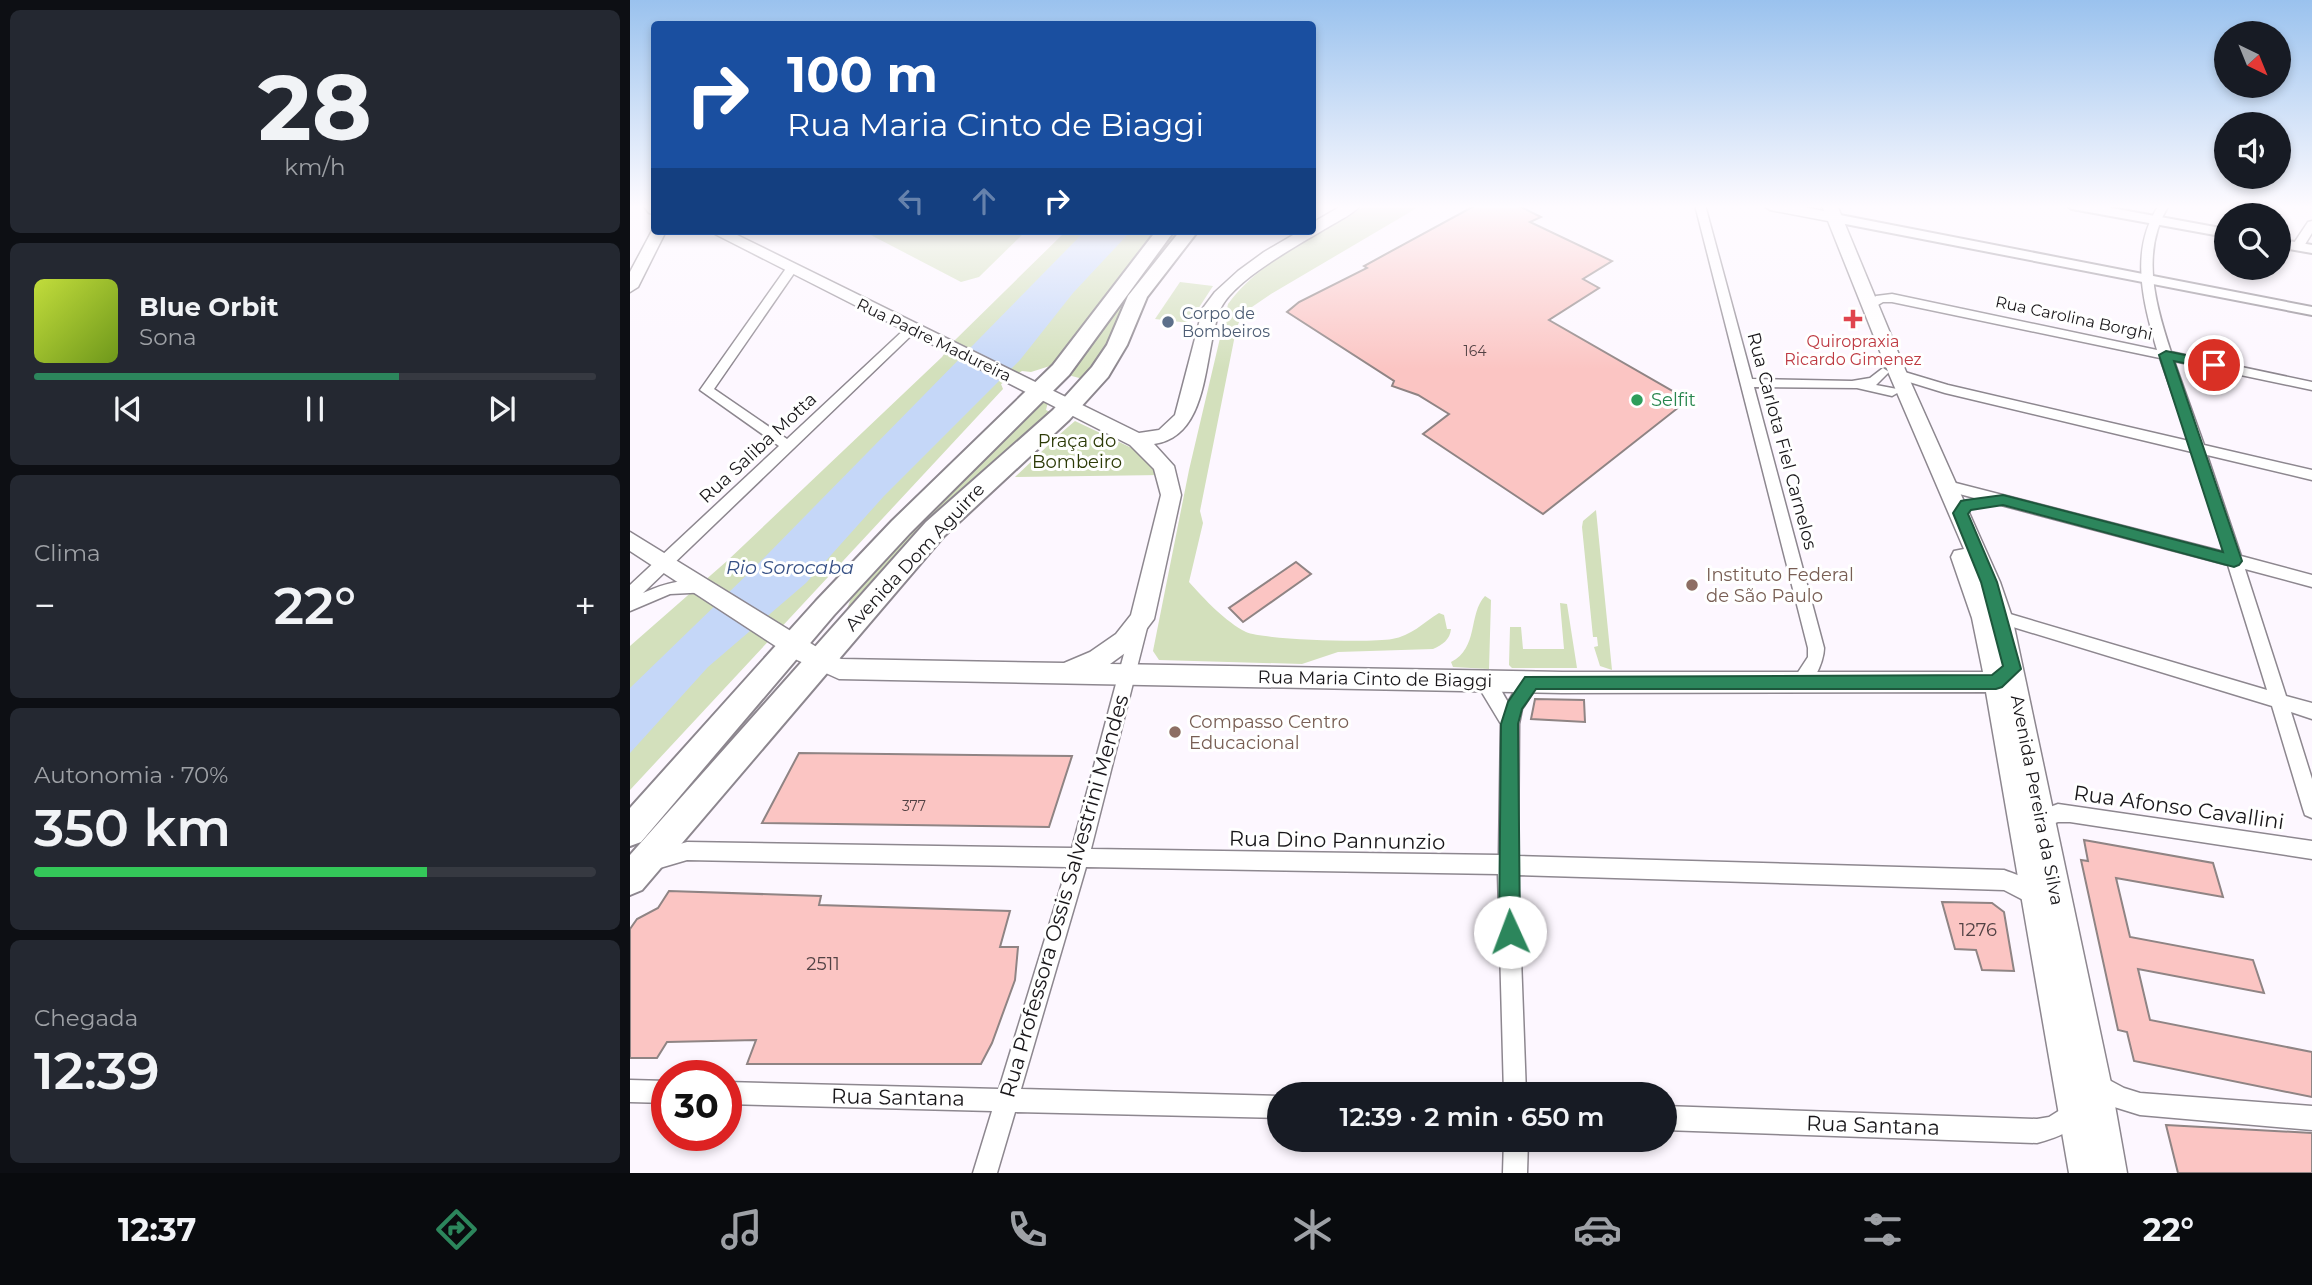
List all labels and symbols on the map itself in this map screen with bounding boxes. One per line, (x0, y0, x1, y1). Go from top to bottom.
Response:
north arrow (2214, 21, 2291, 98)
street label: Rua Carolina Borghi (1994, 292, 2154, 344)
street label: Rua Padre Madureira (854, 294, 1014, 386)
place label: Corpo de Bombeiros (1182, 304, 1270, 341)
marker: Quiropraxia Ricardo Gimenez (1843, 309, 1863, 329)
marker: Corpo de Bombeiros (1160, 314, 1176, 330)
street label: Rua Carlota Fiel Carnelos (1742, 330, 1822, 552)
place label: Quiropraxia Ricardo Gimenez (1784, 332, 1922, 369)
pin (2184, 335, 2244, 395)
house number: 164 (1464, 342, 1487, 360)
street label: Rua Saliba Motta (695, 388, 821, 508)
place label: Selfit (1651, 389, 1696, 411)
marker: Selfit (1629, 392, 1645, 408)
park label: Praça do Bombeiro (1032, 430, 1122, 473)
street label: Avenida Dom Aguirre (841, 478, 989, 636)
water label: Rio Sorocaba (726, 556, 854, 579)
place label: Instituto Federal de São Paulo (1706, 564, 1854, 607)
marker: Instituto Federal de São Paulo (1684, 577, 1700, 593)
street label: Rua Maria Cinto de Biaggi (1258, 666, 1492, 692)
street label: Rua Professora Ossis Salvestrini Mendes (994, 692, 1134, 1100)
street label: Avenida Pereira da Silva (2006, 693, 2068, 907)
place label: Compasso Centro Educacional (1189, 711, 1349, 754)
marker: Compasso Centro Educacional (1167, 724, 1183, 740)
street label: Rua Afonso Cavallini (2072, 780, 2286, 834)
house number: 377 (902, 797, 926, 815)
street label: Rua Dino Pannunzio (1229, 826, 1445, 854)
position arrow (1473, 895, 1547, 969)
house number: 1276 (1959, 919, 1997, 941)
house number: 2511 (806, 953, 840, 975)
speed limit sign: 30 (651, 1060, 742, 1151)
street label: Rua Santana (831, 1083, 965, 1111)
street label: Rua Santana (1806, 1110, 1940, 1140)

